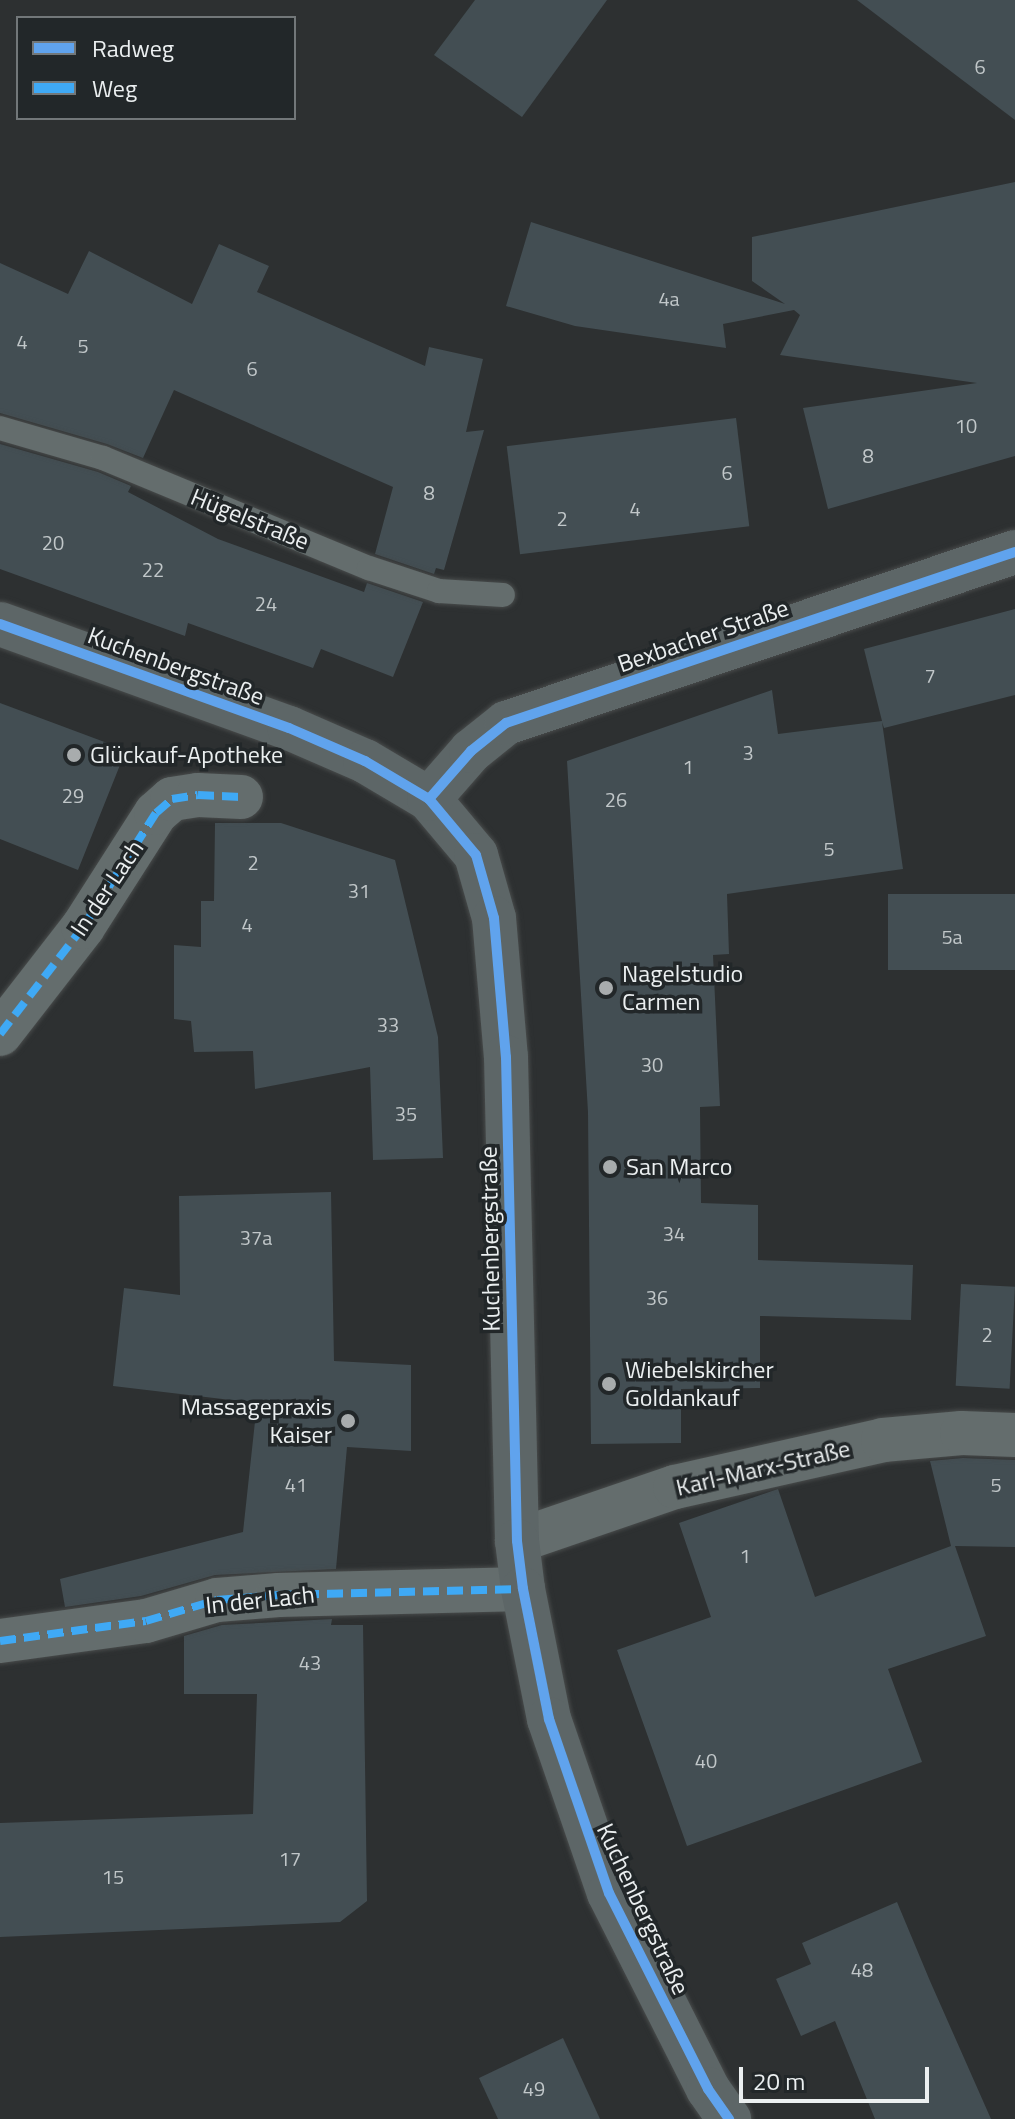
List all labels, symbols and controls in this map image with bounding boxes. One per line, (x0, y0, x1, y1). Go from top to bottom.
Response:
legend (16, 16, 296, 120)
text: Radweg (92, 30, 174, 66)
house number: 6 (974, 54, 986, 78)
text: Weg (92, 70, 137, 106)
house number: 4a (658, 286, 680, 310)
house number: 4 (16, 329, 28, 353)
house number: 5 (77, 333, 89, 357)
house number: 6 (246, 356, 258, 380)
house number: 10 (955, 413, 977, 437)
house number: 8 (862, 443, 874, 467)
house number: 6 (721, 460, 733, 484)
house number: 8 (423, 480, 435, 504)
street label: Hügelstraße (187, 482, 313, 556)
house number: 4 (629, 496, 641, 520)
house number: 2 (556, 506, 568, 530)
house number: 20 (42, 530, 64, 554)
house number: 22 (142, 557, 164, 581)
house number: 24 (255, 591, 277, 615)
street label: Bexbacher Straße (614, 593, 792, 679)
street label: Kuchenbergstraße (84, 621, 268, 711)
house number: 7 (924, 663, 936, 687)
house number: 3 (742, 740, 754, 764)
place label: Glückauf-Apotheke (90, 741, 283, 769)
marker: Glückauf-Apotheke (65, 746, 83, 764)
house number: 1 (682, 754, 694, 778)
house number: 29 (62, 783, 84, 807)
house number: 26 (605, 787, 627, 811)
street label: In der Lach (64, 835, 150, 941)
house number: 5 (823, 836, 835, 860)
house number: 2 (247, 850, 259, 874)
house number: 31 (348, 878, 370, 902)
house number: 4 (241, 912, 253, 936)
house number: 5a (941, 924, 963, 948)
place label: Nagelstudio Carmen (622, 960, 743, 1016)
marker: Nagelstudio Carmen (597, 979, 615, 997)
house number: 33 (377, 1012, 399, 1036)
house number: 30 (641, 1052, 663, 1076)
house number: 35 (395, 1101, 417, 1125)
street label: Kuchenbergstraße (474, 1146, 506, 1332)
place label: San Marco (626, 1153, 732, 1181)
marker: San Marco (601, 1158, 619, 1176)
house number: 34 (663, 1221, 685, 1245)
house number: 37a (240, 1225, 272, 1249)
house number: 36 (646, 1285, 668, 1309)
house number: 2 (981, 1322, 993, 1346)
place label: Wiebelskircher Goldankauf (625, 1356, 774, 1412)
marker: Wiebelskircher Goldankauf (600, 1375, 618, 1393)
place label: Massagepraxis Kaiser (181, 1393, 332, 1449)
marker: Massagepraxis Kaiser (339, 1412, 357, 1430)
street label: Karl-Marx-Straße (673, 1434, 853, 1502)
house number: 41 (285, 1472, 307, 1496)
house number: 5 (990, 1472, 1002, 1496)
house number: 1 (739, 1543, 751, 1567)
street label: In der Lach (204, 1580, 316, 1620)
house number: 43 (299, 1650, 321, 1674)
house number: 40 (695, 1748, 717, 1772)
street label: Kuchenbergstraße (591, 1819, 695, 1999)
house number: 17 (279, 1846, 301, 1870)
house number: 15 (102, 1864, 124, 1888)
house number: 48 (851, 1957, 873, 1981)
scale bar (743, 2051, 933, 2101)
text: 20 m (753, 2063, 805, 2099)
house number: 49 (523, 2076, 545, 2100)

